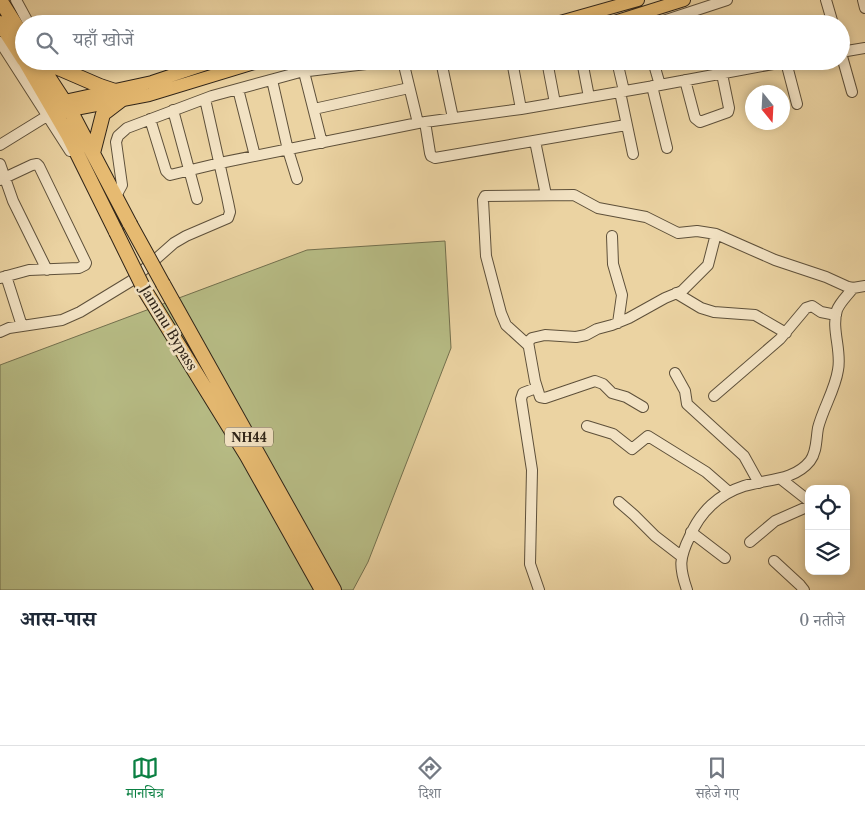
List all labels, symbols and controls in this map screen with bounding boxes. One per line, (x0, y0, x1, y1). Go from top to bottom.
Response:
search box (15, 15, 850, 70)
text: यहाँ खोजें (73, 28, 134, 51)
icon: search (33, 29, 61, 57)
north arrow (745, 85, 790, 130)
street label: Jammu Bypass (135, 280, 201, 374)
road number: NH44 (225, 428, 273, 447)
map controls (805, 485, 850, 575)
button: locate (805, 485, 850, 530)
button: layers (805, 530, 850, 575)
text: आस-पास (20, 606, 96, 631)
text: 0 नतीजे (799, 610, 845, 630)
tab: मानचित्र (126, 754, 164, 807)
tab: दिशा (416, 754, 444, 807)
tab: सहेजे गए (696, 754, 739, 807)

